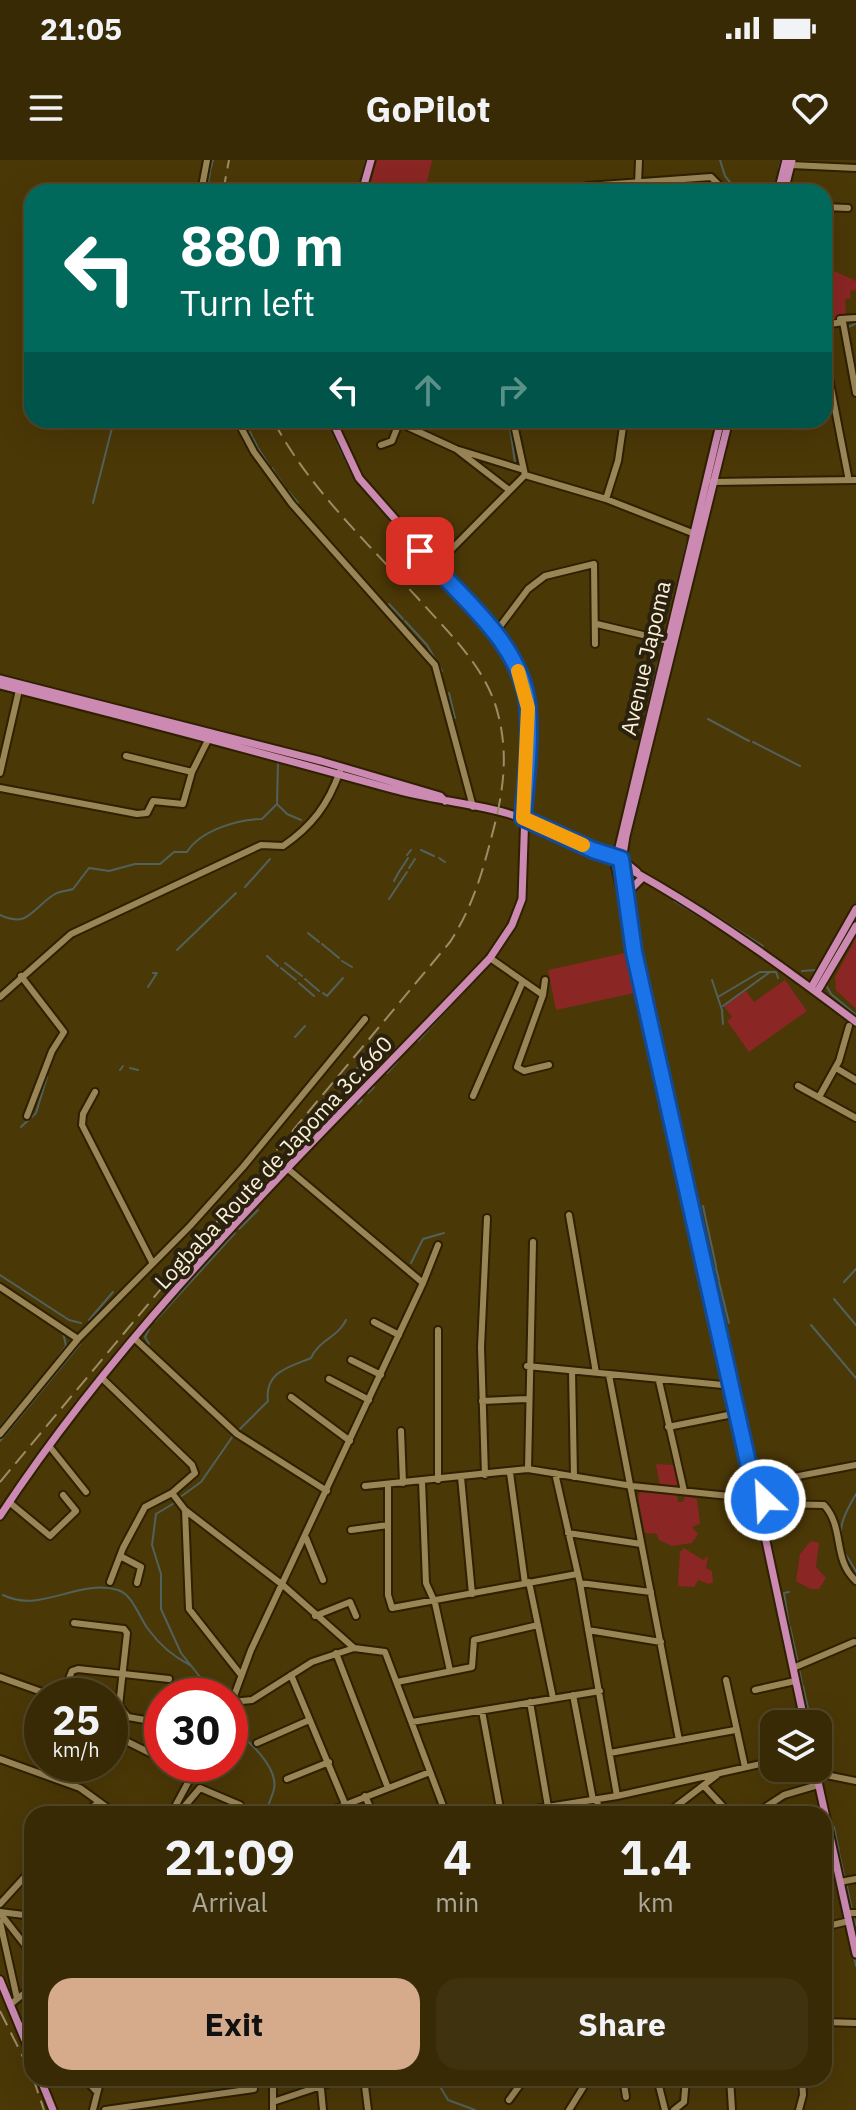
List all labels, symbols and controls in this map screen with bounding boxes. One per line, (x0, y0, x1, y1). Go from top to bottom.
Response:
text: 21:05 (40, 9, 122, 48)
text: GoPilot (366, 85, 490, 132)
icon: menu (24, 86, 68, 130)
icon: heart (788, 86, 832, 130)
text: 880 m (180, 209, 344, 281)
icon: left (48, 216, 152, 320)
text: Turn left (180, 279, 315, 326)
icon: left (322, 368, 366, 412)
icon: ahead (406, 368, 450, 412)
icon: right (490, 368, 534, 412)
pin (386, 517, 454, 585)
icon: arrive (398, 529, 442, 573)
street label: Avenue Japoma (613, 578, 677, 738)
street label: Logbaba Route de Japoma 3c.660 (148, 1029, 398, 1295)
position arrow (723, 1458, 807, 1542)
speed limit sign: 30 (144, 1678, 248, 1782)
text: 25 (52, 1694, 100, 1746)
map controls (760, 1710, 832, 1782)
button: layers (760, 1710, 832, 1782)
text: km/h (52, 1736, 100, 1763)
text: 21:09 (164, 1826, 295, 1888)
text: 4 (443, 1826, 472, 1888)
text: 1.4 (619, 1826, 692, 1888)
text: Arrival (192, 1885, 268, 1919)
text: min (435, 1885, 479, 1919)
text: km (637, 1885, 674, 1919)
button: Exit (48, 1978, 420, 2070)
button: Share (436, 1978, 808, 2070)

